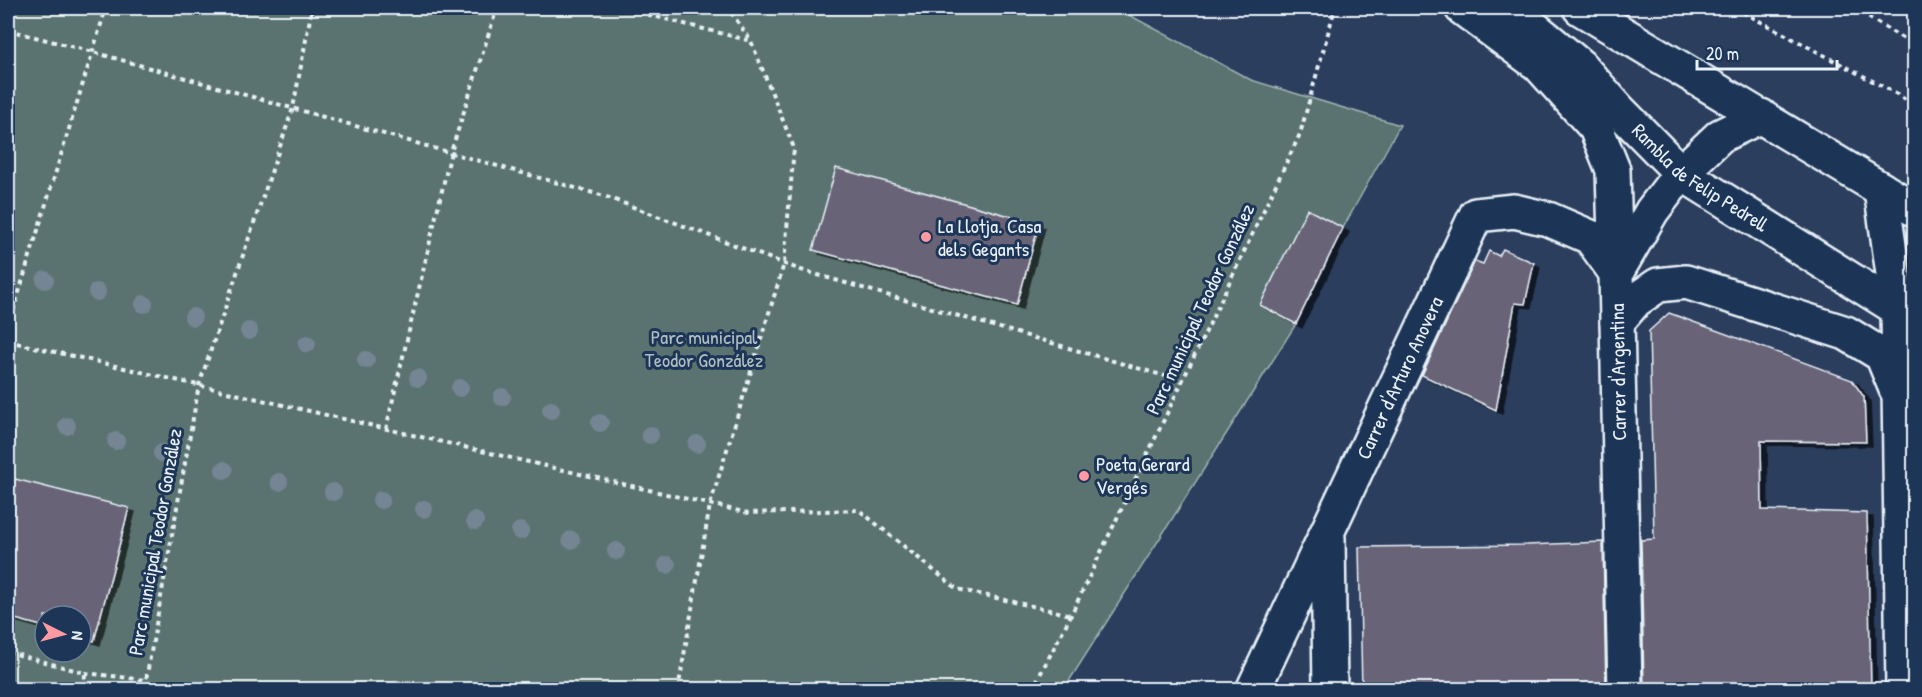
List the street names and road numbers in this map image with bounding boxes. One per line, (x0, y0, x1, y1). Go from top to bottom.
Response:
street label: Rambla de Felip Pedrell (1626, 117, 1774, 238)
street label: Parc municipal Teodor González (1139, 199, 1260, 419)
street label: Carrer d'Arturo Anovera (1349, 292, 1449, 463)
street label: Carrer d'Argentina (1603, 303, 1632, 441)
street label: Parc municipal Teodor González (121, 426, 188, 657)

